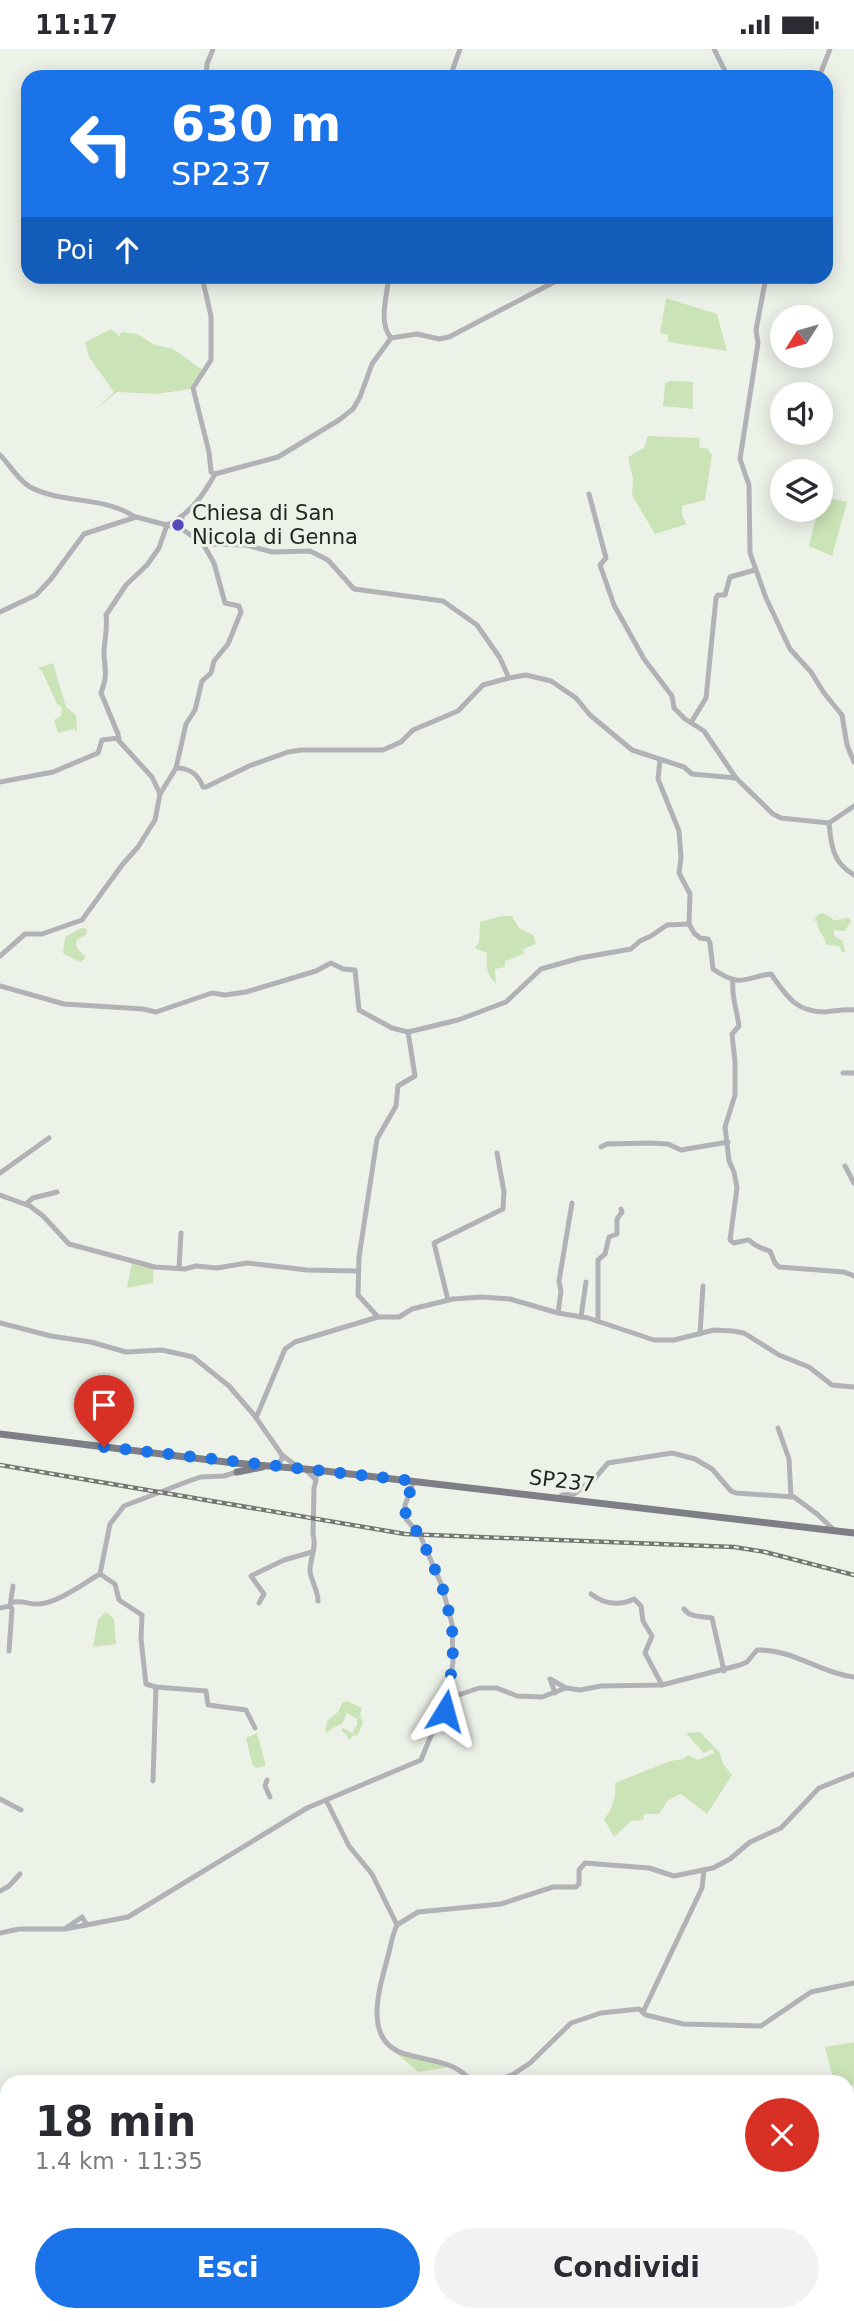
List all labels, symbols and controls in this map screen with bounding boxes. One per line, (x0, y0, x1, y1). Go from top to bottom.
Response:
text: 11:17 (35, 10, 118, 40)
text: 630 m (171, 96, 341, 153)
icon: left (56, 98, 147, 189)
text: SP237 (171, 155, 272, 193)
icon: ahead (108, 231, 146, 269)
text: Poi (56, 235, 94, 265)
north arrow (770, 305, 833, 367)
map controls (770, 305, 833, 522)
button: sound (770, 382, 833, 445)
button: layers (770, 459, 833, 522)
place label: Chiesa di San Nicola di Genna (192, 501, 358, 549)
marker: Chiesa di San Nicola di Genna (170, 517, 186, 533)
pin (74, 1375, 134, 1447)
icon: arrive (85, 1386, 123, 1424)
street label: SP237 (528, 1465, 596, 1497)
position arrow (408, 1674, 482, 1748)
text: 18 min (35, 2097, 196, 2146)
button: close (745, 2098, 819, 2172)
text: 1.4 km · 11:35 (35, 2148, 203, 2174)
button: Esci (35, 2228, 420, 2308)
button: Condividi (434, 2228, 819, 2308)

